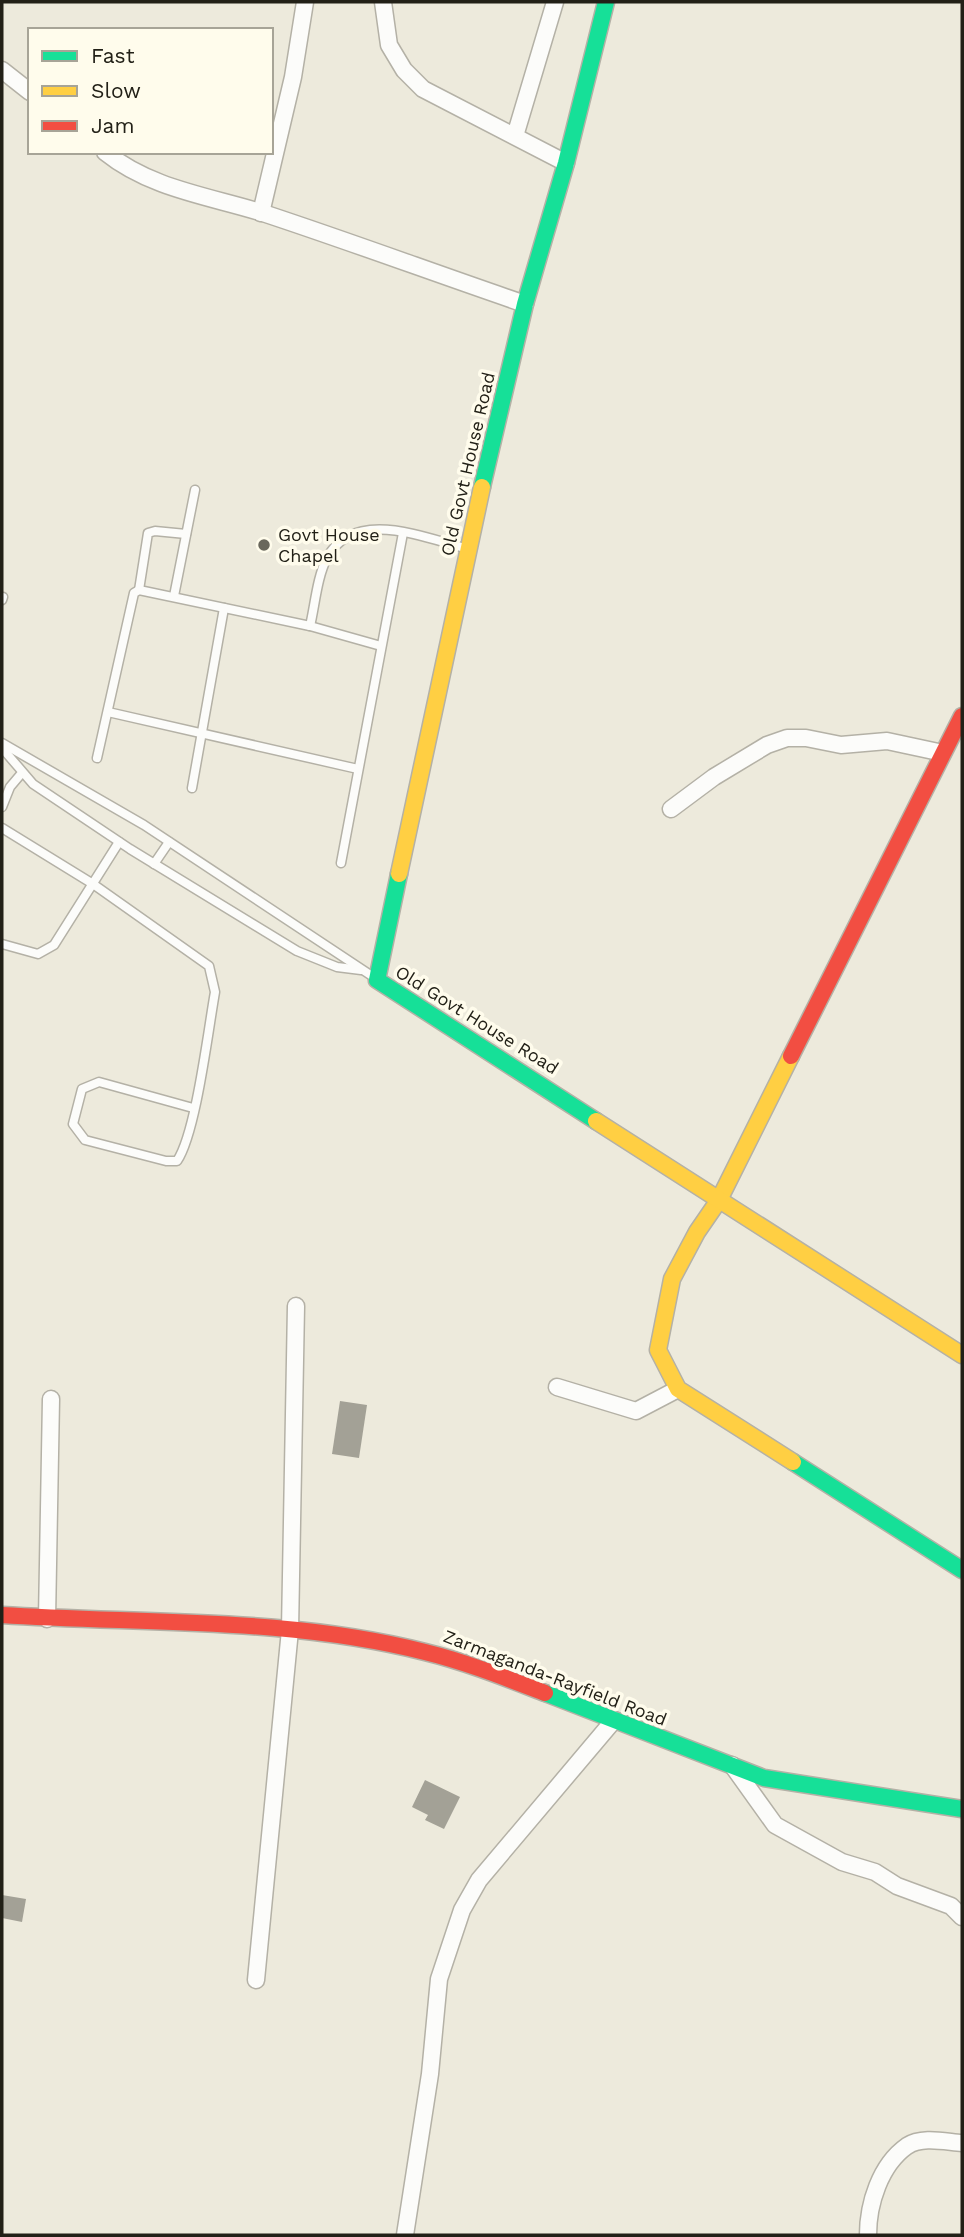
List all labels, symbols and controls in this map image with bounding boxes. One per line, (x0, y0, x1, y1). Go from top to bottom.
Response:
legend (28, 28, 273, 154)
text: Fast (91, 43, 135, 68)
text: Slow (91, 78, 141, 103)
text: Jam (91, 113, 134, 138)
street label: Old Govt House Road (436, 370, 499, 558)
place label: Govt House Chapel (278, 524, 380, 566)
marker: Govt House Chapel (256, 537, 272, 553)
street label: Old Govt House Road (392, 961, 563, 1078)
street label: Zarmaganda-Rayfield Road (441, 1625, 670, 1730)

